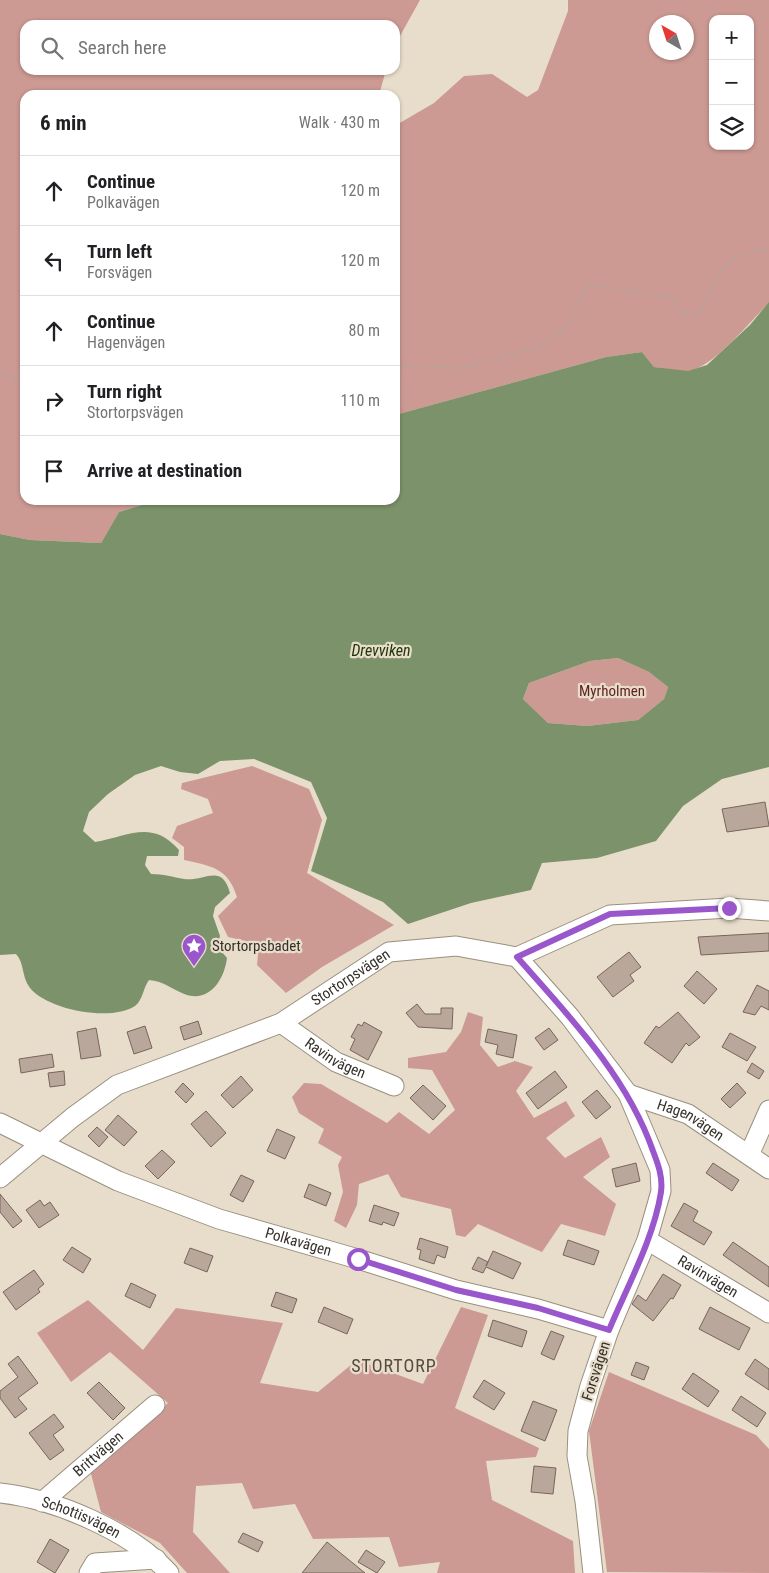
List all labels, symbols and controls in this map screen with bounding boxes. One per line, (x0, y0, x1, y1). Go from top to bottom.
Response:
north arrow (649, 15, 694, 60)
map controls (709, 15, 754, 150)
button: + (709, 15, 754, 60)
search box (20, 20, 400, 75)
icon: search (38, 34, 66, 62)
text: Search here (78, 36, 166, 59)
button: − (709, 60, 754, 105)
button: layers (709, 105, 754, 150)
text: 6 min (40, 111, 87, 135)
text: Walk · 430 m (299, 113, 380, 132)
text: Continue (87, 170, 155, 193)
icon: ahead (40, 177, 68, 205)
text: 120 m (341, 181, 380, 200)
text: Polkavägen (87, 193, 160, 212)
text: Turn left (87, 240, 152, 263)
icon: left (40, 247, 68, 275)
text: 120 m (341, 251, 380, 270)
text: Forsvägen (87, 263, 152, 282)
text: Continue (87, 310, 155, 333)
icon: ahead (40, 317, 68, 345)
text: 80 m (348, 321, 380, 340)
text: Hagenvägen (87, 333, 165, 352)
text: Turn right (87, 380, 162, 403)
icon: right (40, 387, 68, 415)
text: 110 m (341, 391, 380, 410)
text: Stortorpsvägen (87, 403, 183, 422)
icon: arrive (40, 457, 68, 485)
text: Arrive at destination (87, 459, 242, 482)
water label: Drevviken (351, 641, 411, 660)
park label: Myrholmen (579, 682, 645, 700)
route end (718, 897, 741, 920)
place icon: Stortorpsbadet (181, 933, 207, 967)
place label: Stortorpsbadet (212, 937, 301, 955)
street label: Stortorpsvägen (308, 945, 393, 1010)
street label: Ravinvägen (301, 1034, 368, 1082)
street label: Hagenvägen (655, 1095, 727, 1145)
street label: Polkavägen (263, 1224, 334, 1260)
route start (347, 1248, 370, 1271)
street label: Ravinvägen (674, 1251, 741, 1301)
street label: Forsvägen (578, 1339, 614, 1403)
district label: STORTORP (351, 1355, 437, 1376)
street label: Brittvägen (69, 1427, 127, 1480)
street label: Schottisvägen (40, 1493, 124, 1542)

